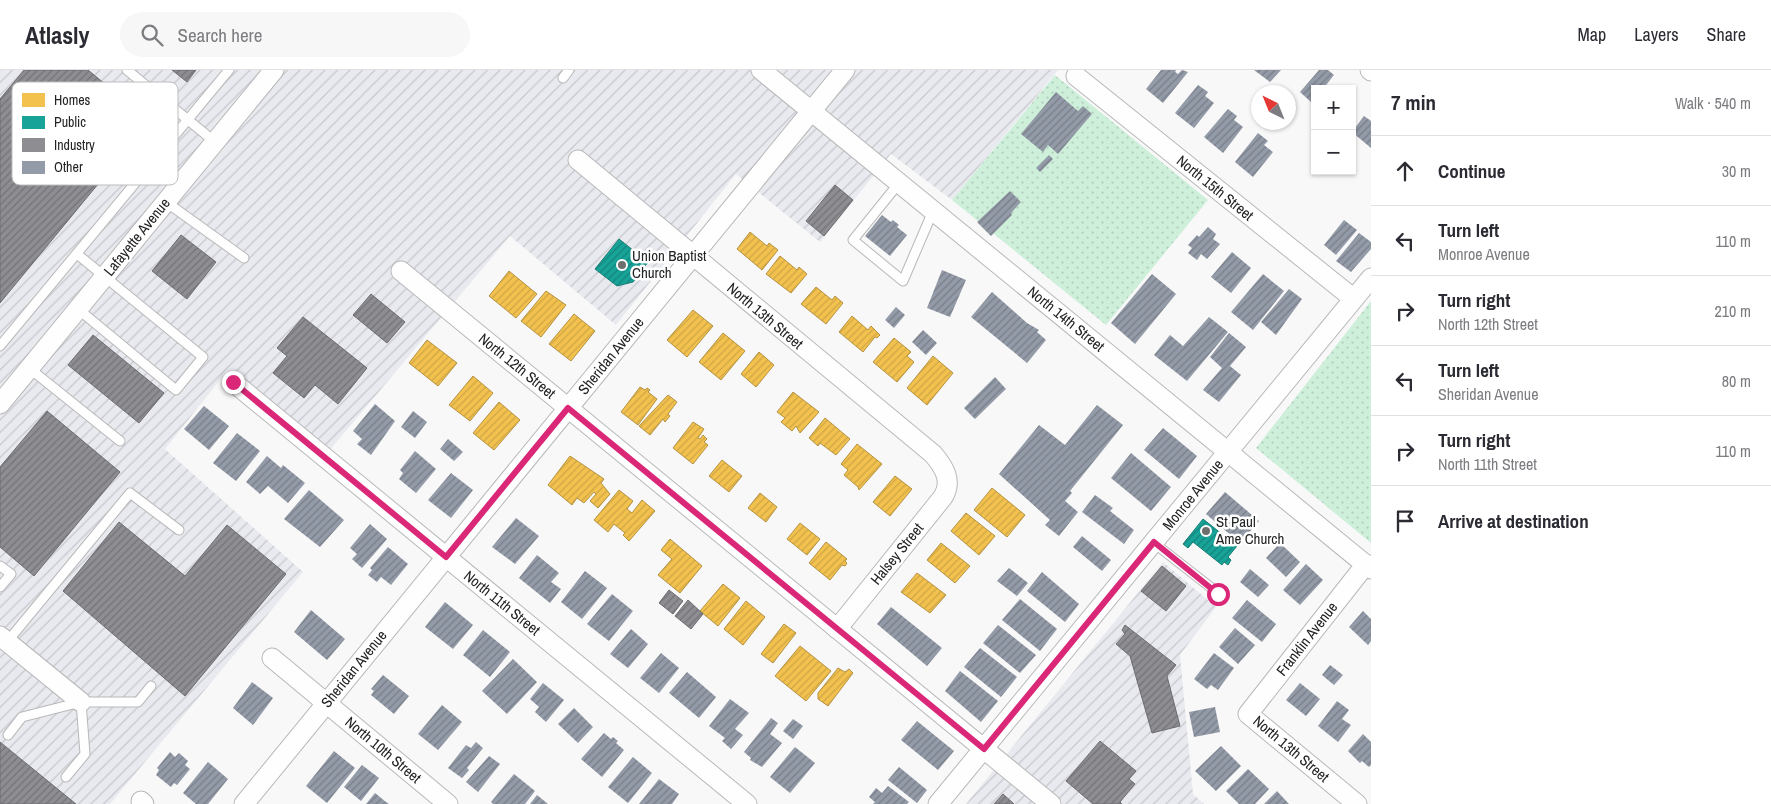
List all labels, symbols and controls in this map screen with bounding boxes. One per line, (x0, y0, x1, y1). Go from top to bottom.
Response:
search box (120, 12, 470, 57)
text: Atlasly (25, 19, 90, 51)
icon: search (138, 21, 166, 49)
text: Search here (178, 22, 262, 48)
text: Map (1578, 22, 1606, 47)
text: Layers (1634, 22, 1679, 47)
text: Share (1707, 22, 1746, 47)
legend (12, 82, 178, 185)
north arrow (1251, 85, 1296, 130)
map controls (1311, 85, 1356, 175)
button: + (1311, 85, 1356, 130)
text: 7 min (1391, 88, 1436, 117)
text: Homes (54, 91, 91, 109)
text: Walk · 540 m (1675, 92, 1751, 114)
text: Public (54, 113, 86, 131)
button: − (1311, 130, 1356, 175)
text: Industry (54, 136, 95, 154)
street label: North 15th Street (1172, 150, 1259, 226)
icon: ahead (1391, 157, 1419, 185)
text: Other (54, 158, 83, 176)
text: Continue (1438, 158, 1506, 184)
text: 30 m (1722, 160, 1751, 182)
street label: Lafayette Avenue (99, 193, 175, 280)
text: Turn left (1438, 217, 1499, 243)
icon: left (1391, 227, 1419, 255)
text: 110 m (1715, 230, 1751, 252)
text: Monroe Avenue (1438, 243, 1530, 265)
place label: Union Baptist Church (632, 245, 707, 283)
marker: Union Baptist Church (616, 259, 628, 271)
street label: North 13th Street (723, 277, 808, 354)
street label: North 14th Street (1023, 281, 1110, 357)
text: Turn right (1438, 287, 1510, 313)
icon: right (1391, 297, 1419, 325)
text: 210 m (1715, 300, 1751, 322)
street label: Sheridan Avenue (573, 312, 649, 399)
text: North 12th Street (1438, 313, 1538, 335)
street label: North 12th Street (474, 328, 561, 404)
text: Turn left (1438, 357, 1499, 383)
icon: left (1391, 367, 1419, 395)
text: 80 m (1722, 370, 1751, 392)
route end (222, 371, 245, 394)
text: Sheridan Avenue (1438, 383, 1538, 405)
text: Turn right (1438, 427, 1510, 453)
icon: right (1391, 437, 1419, 465)
text: 110 m (1715, 440, 1751, 462)
text: North 11th Street (1438, 453, 1537, 475)
street label: Monroe Avenue (1157, 455, 1228, 535)
icon: arrive (1391, 507, 1419, 535)
text: Arrive at destination (1438, 508, 1589, 534)
place label: St Paul Ame Church (1215, 511, 1284, 549)
street label: Halsey Street (865, 518, 928, 589)
marker: St Paul Ame Church (1200, 525, 1212, 537)
street label: North 11th Street (460, 565, 545, 640)
route start (1207, 583, 1230, 606)
street label: Franklin Avenue (1271, 597, 1342, 680)
street label: Sheridan Avenue (316, 625, 392, 712)
street label: North 13th Street (1249, 710, 1334, 787)
street label: North 10th Street (341, 711, 426, 788)

